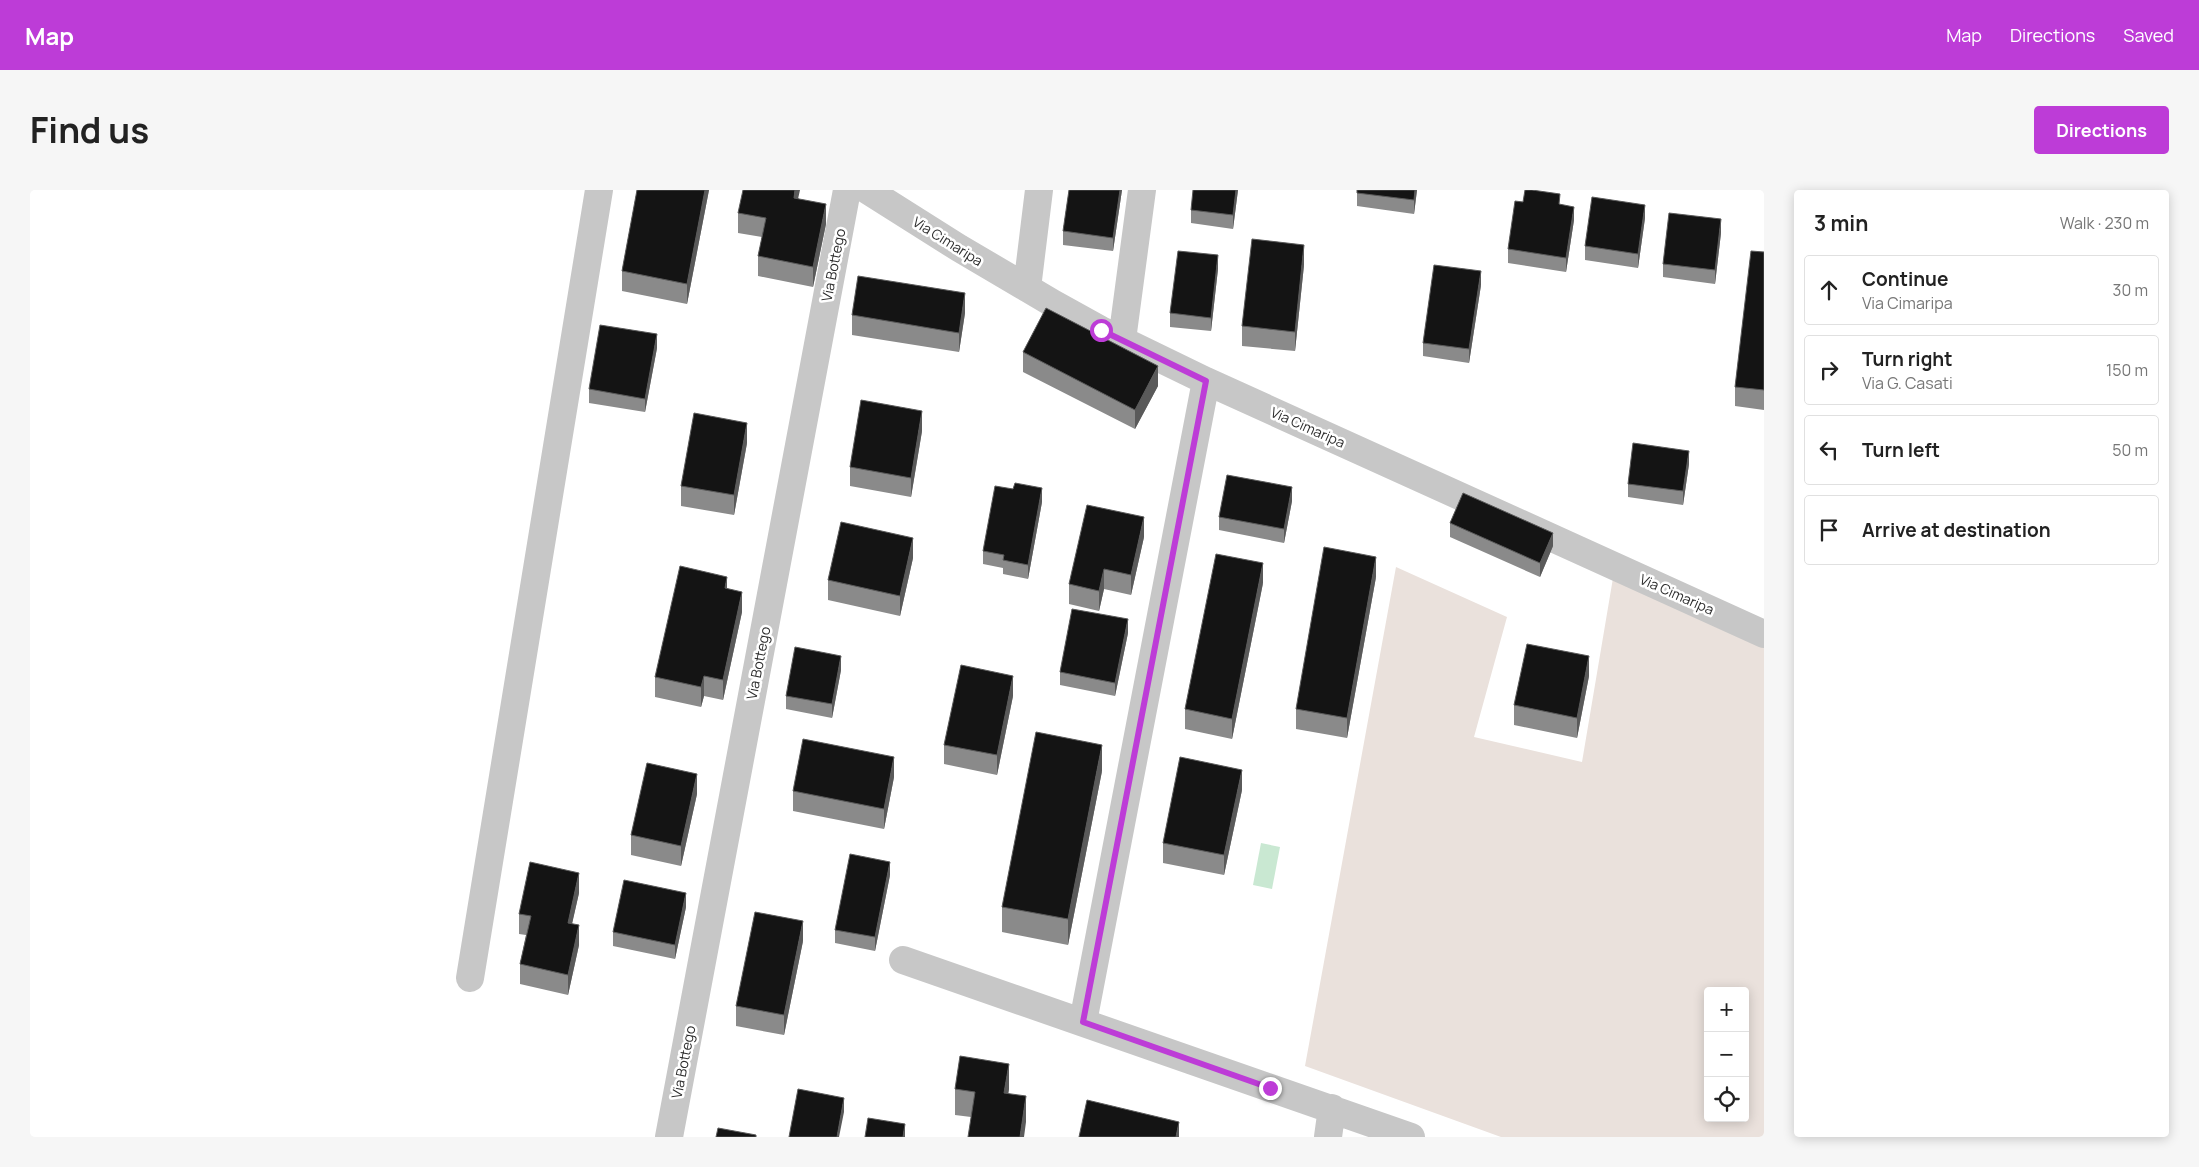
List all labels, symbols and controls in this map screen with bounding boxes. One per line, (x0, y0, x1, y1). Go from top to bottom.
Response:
text: Map (25, 19, 74, 52)
text: Map (1946, 23, 1982, 47)
text: Directions (2010, 23, 2095, 47)
text: Saved (2123, 23, 2174, 47)
text: Find us (30, 106, 149, 154)
button: Directions (2034, 106, 2169, 154)
text: 3 min (1814, 209, 1868, 237)
street label: Via Cimaripa (909, 212, 987, 270)
text: Walk · 230 m (2060, 212, 2149, 234)
street label: Via Bottego (817, 227, 849, 303)
text: Continue (1862, 266, 1948, 292)
icon: ahead (1815, 276, 1843, 304)
text: 30 m (2113, 279, 2148, 301)
text: Via Cimaripa (1862, 292, 1953, 314)
route start (1090, 319, 1113, 342)
text: Turn right (1862, 346, 1952, 372)
icon: right (1815, 356, 1843, 384)
text: 150 m (2106, 359, 2148, 381)
text: Via G. Casati (1862, 372, 1953, 394)
street label: Via Cimaripa (1268, 402, 1348, 452)
icon: left (1815, 436, 1843, 464)
text: Turn left (1862, 437, 1940, 463)
text: 50 m (2112, 439, 2148, 461)
icon: arrive (1815, 516, 1843, 544)
text: Arrive at destination (1862, 517, 2051, 543)
street label: Via Cimaripa (1637, 569, 1717, 619)
street label: Via Bottego (742, 625, 774, 701)
map controls (1704, 987, 1749, 1122)
button: + (1704, 987, 1749, 1032)
street label: Via Bottego (667, 1024, 699, 1100)
button: − (1704, 1032, 1749, 1077)
route end (1259, 1077, 1282, 1100)
button: locate (1704, 1077, 1749, 1122)

